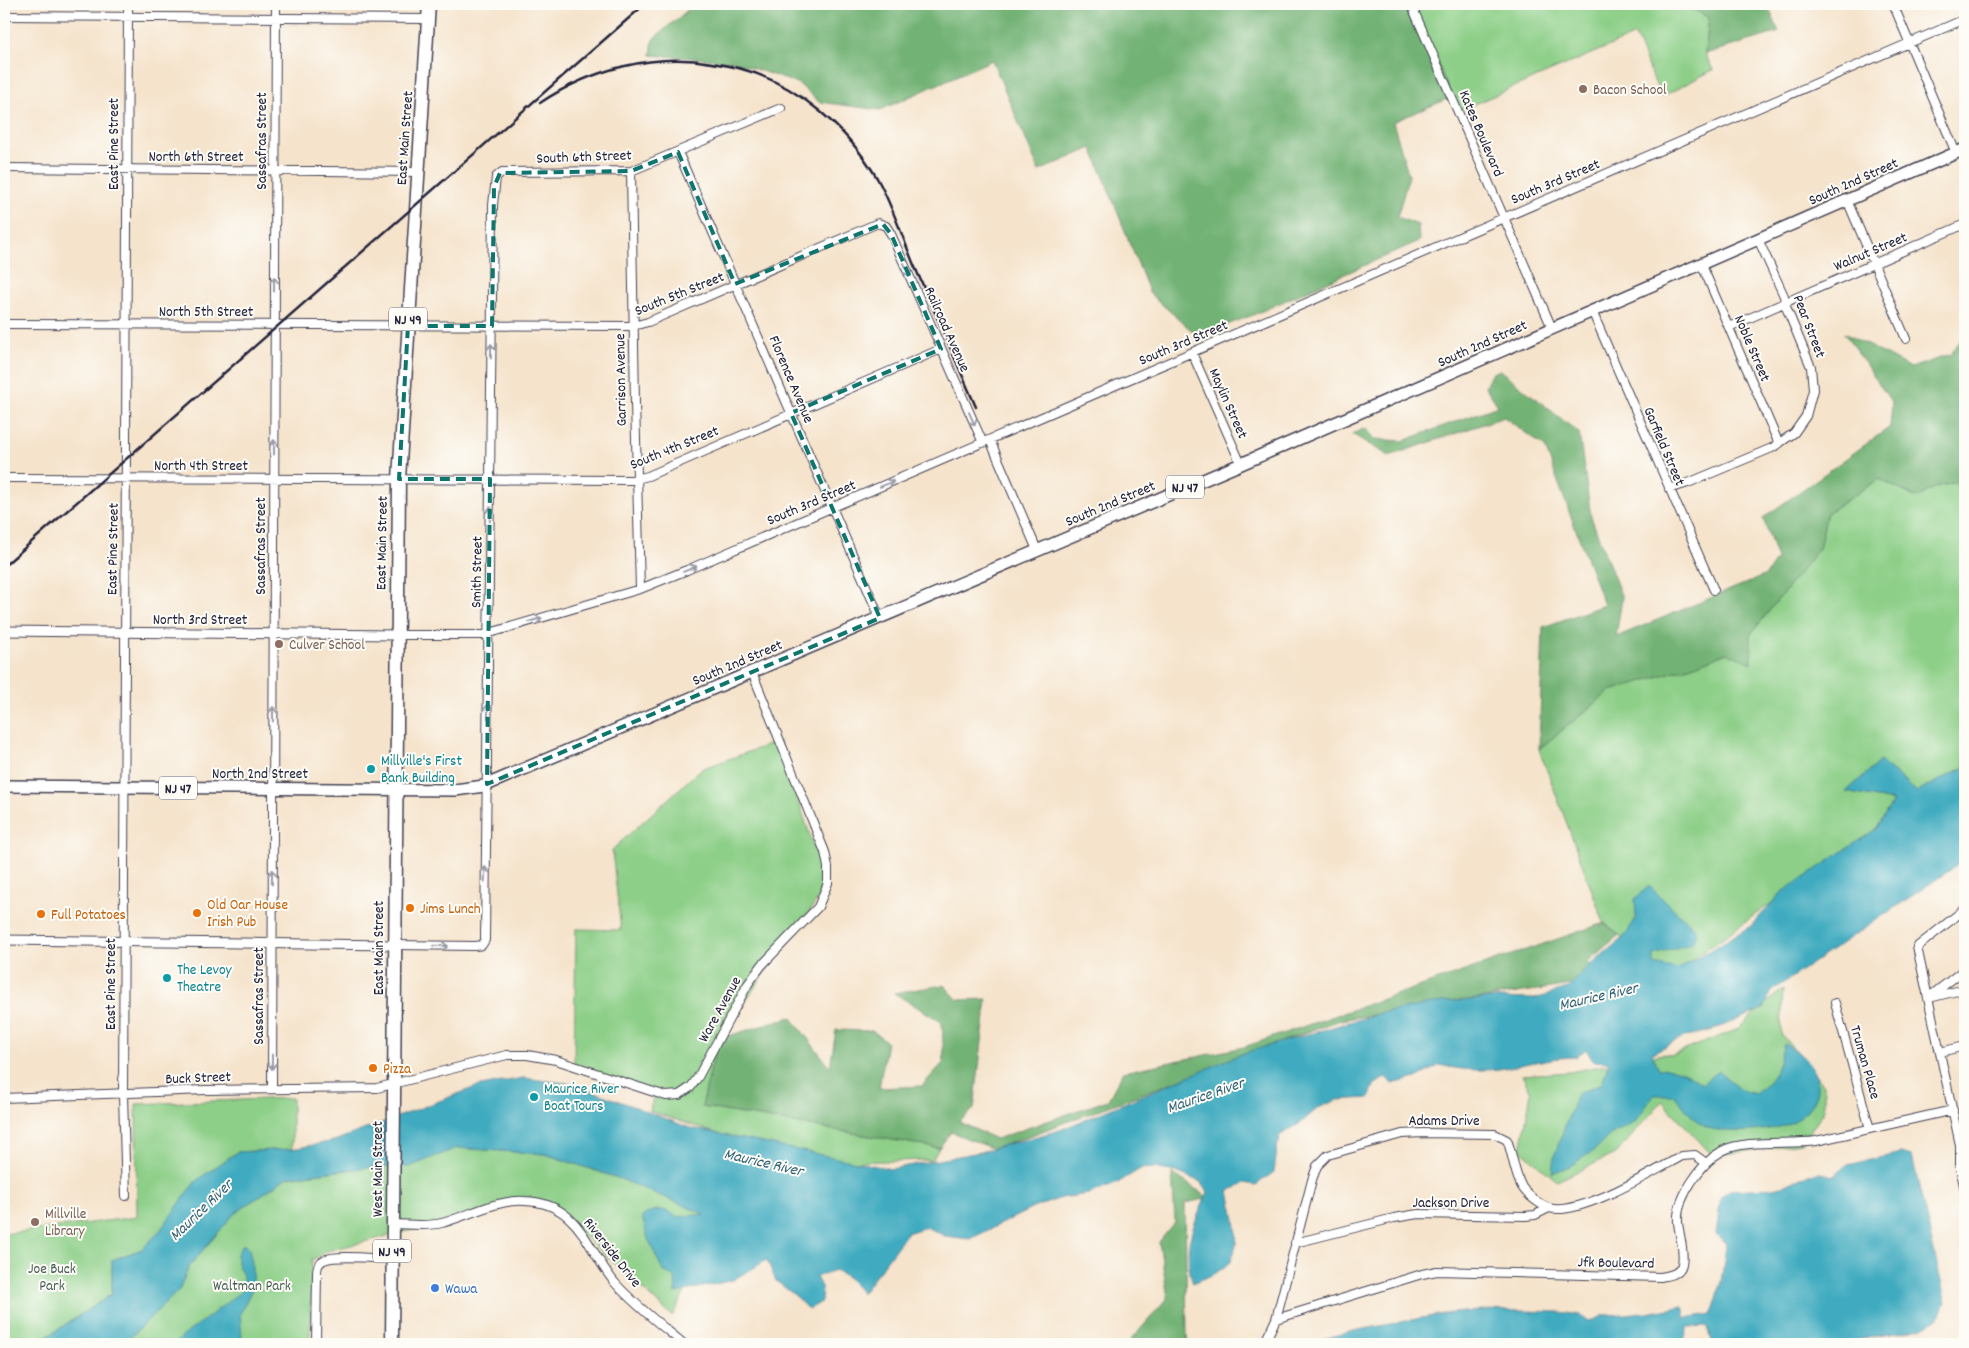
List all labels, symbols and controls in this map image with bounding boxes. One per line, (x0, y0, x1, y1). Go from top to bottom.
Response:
place label: Bacon School (1593, 80, 1667, 102)
marker: Bacon School (1577, 83, 1589, 95)
street label: Kates Boulevard (1452, 87, 1508, 181)
street label: East Main Street (392, 90, 420, 186)
street label: Sassafras Street (252, 92, 274, 190)
street label: East Pine Street (104, 97, 126, 190)
street label: South 6th Street (536, 145, 633, 171)
street label: North 6th Street (148, 147, 244, 169)
street label: South 2nd Street (1805, 153, 1903, 212)
street label: South 3rd Street (1508, 154, 1604, 211)
street label: Walnut Street (1831, 227, 1911, 278)
one-way arrow (903, 262, 913, 277)
street label: South 5th Street (632, 267, 728, 323)
one-way arrow (269, 277, 279, 293)
street label: Railroad Avenue (918, 284, 975, 376)
street label: Pear Street (1786, 292, 1830, 362)
street label: North 5th Street (159, 302, 254, 324)
road number: NJ 49 (389, 308, 427, 330)
street label: Noble Street (1727, 312, 1775, 386)
street label: South 3rd Street (1136, 315, 1232, 372)
street label: South 2nd Street (1434, 315, 1532, 374)
street label: Garrison Avenue (610, 333, 634, 427)
street label: Florence Avenue (762, 333, 819, 427)
one-way arrow (487, 343, 496, 359)
street label: Maylin Street (1202, 365, 1253, 443)
street label: Garfield Street (1637, 404, 1690, 490)
one-way arrow (967, 411, 977, 426)
street label: South 4th Street (627, 421, 723, 477)
one-way arrow (269, 439, 279, 456)
street label: North 4th Street (154, 456, 248, 478)
street label: South 3rd Street (764, 475, 860, 532)
street label: South 2nd Street (1062, 476, 1160, 534)
road number: NJ 47 (1166, 476, 1204, 498)
one-way arrow (879, 479, 894, 489)
street label: East Main Street (371, 495, 395, 590)
street label: Sassafras Street (251, 497, 273, 595)
street label: East Pine Street (102, 502, 126, 595)
one-way arrow (485, 506, 495, 522)
street label: Smith Street (466, 535, 490, 608)
one-way arrow (682, 564, 697, 574)
street label: North 3rd Street (153, 610, 248, 632)
one-way arrow (527, 614, 543, 624)
place label: Culver School (289, 635, 365, 657)
street label: South 2nd Street (689, 635, 787, 693)
marker: Culver School (273, 638, 285, 650)
one-way arrow (483, 703, 493, 720)
one-way arrow (268, 707, 278, 723)
place label: Millville's First Bank Building (381, 751, 462, 790)
marker: Millville's First Bank Building (365, 763, 377, 775)
street label: North 2nd Street (212, 764, 308, 786)
road number: NJ 47 (159, 776, 197, 800)
one-way arrow (480, 866, 489, 882)
one-way arrow (267, 869, 277, 886)
place label: Old Oar House Irish Pub (207, 895, 288, 934)
place label: Jims Lunch (420, 899, 481, 921)
street label: East Main Street (369, 900, 391, 995)
marker: Jims Lunch (404, 902, 416, 914)
place label: Full Potatoes (51, 905, 126, 927)
marker: Old Oar House Irish Pub (191, 907, 203, 919)
marker: Full Potatoes (35, 908, 47, 920)
street label: East Pine Street (101, 937, 123, 1030)
one-way arrow (433, 941, 449, 951)
street label: Sassafras Street (249, 947, 271, 1045)
place label: The Levoy Theatre (177, 960, 233, 999)
marker: The Levoy Theatre (161, 972, 173, 984)
street label: Ware Avenue (694, 973, 748, 1047)
water label: Maurice River (1557, 977, 1642, 1018)
street label: Truman Place (1843, 1023, 1885, 1102)
one-way arrow (267, 1054, 277, 1070)
place label: Pizza (383, 1059, 412, 1081)
marker: Pizza (367, 1062, 379, 1074)
street label: Buck Street (165, 1067, 232, 1091)
water label: Maurice River (1164, 1072, 1249, 1120)
place label: Maurice River Boat Tours (544, 1079, 620, 1118)
marker: Maurice River Boat Tours (528, 1091, 540, 1103)
street label: Adams Drive (1408, 1111, 1480, 1133)
street label: West Main Street (368, 1121, 390, 1217)
water label: Maurice River (722, 1143, 807, 1184)
water label: Maurice River (165, 1173, 240, 1247)
street label: Jackson Drive (1413, 1193, 1490, 1215)
place label: Millville Library (45, 1204, 87, 1243)
street label: Riverside Drive (577, 1214, 646, 1293)
marker: Millville Library (29, 1216, 41, 1228)
road number: NJ 49 (373, 1240, 411, 1262)
street label: Jfk Boulevard (1577, 1252, 1654, 1276)
park label: Joe Buck Park (28, 1259, 76, 1298)
park label: Waltman Park (213, 1276, 291, 1298)
place label: Wawa (445, 1279, 478, 1301)
marker: Wawa (429, 1282, 441, 1294)

